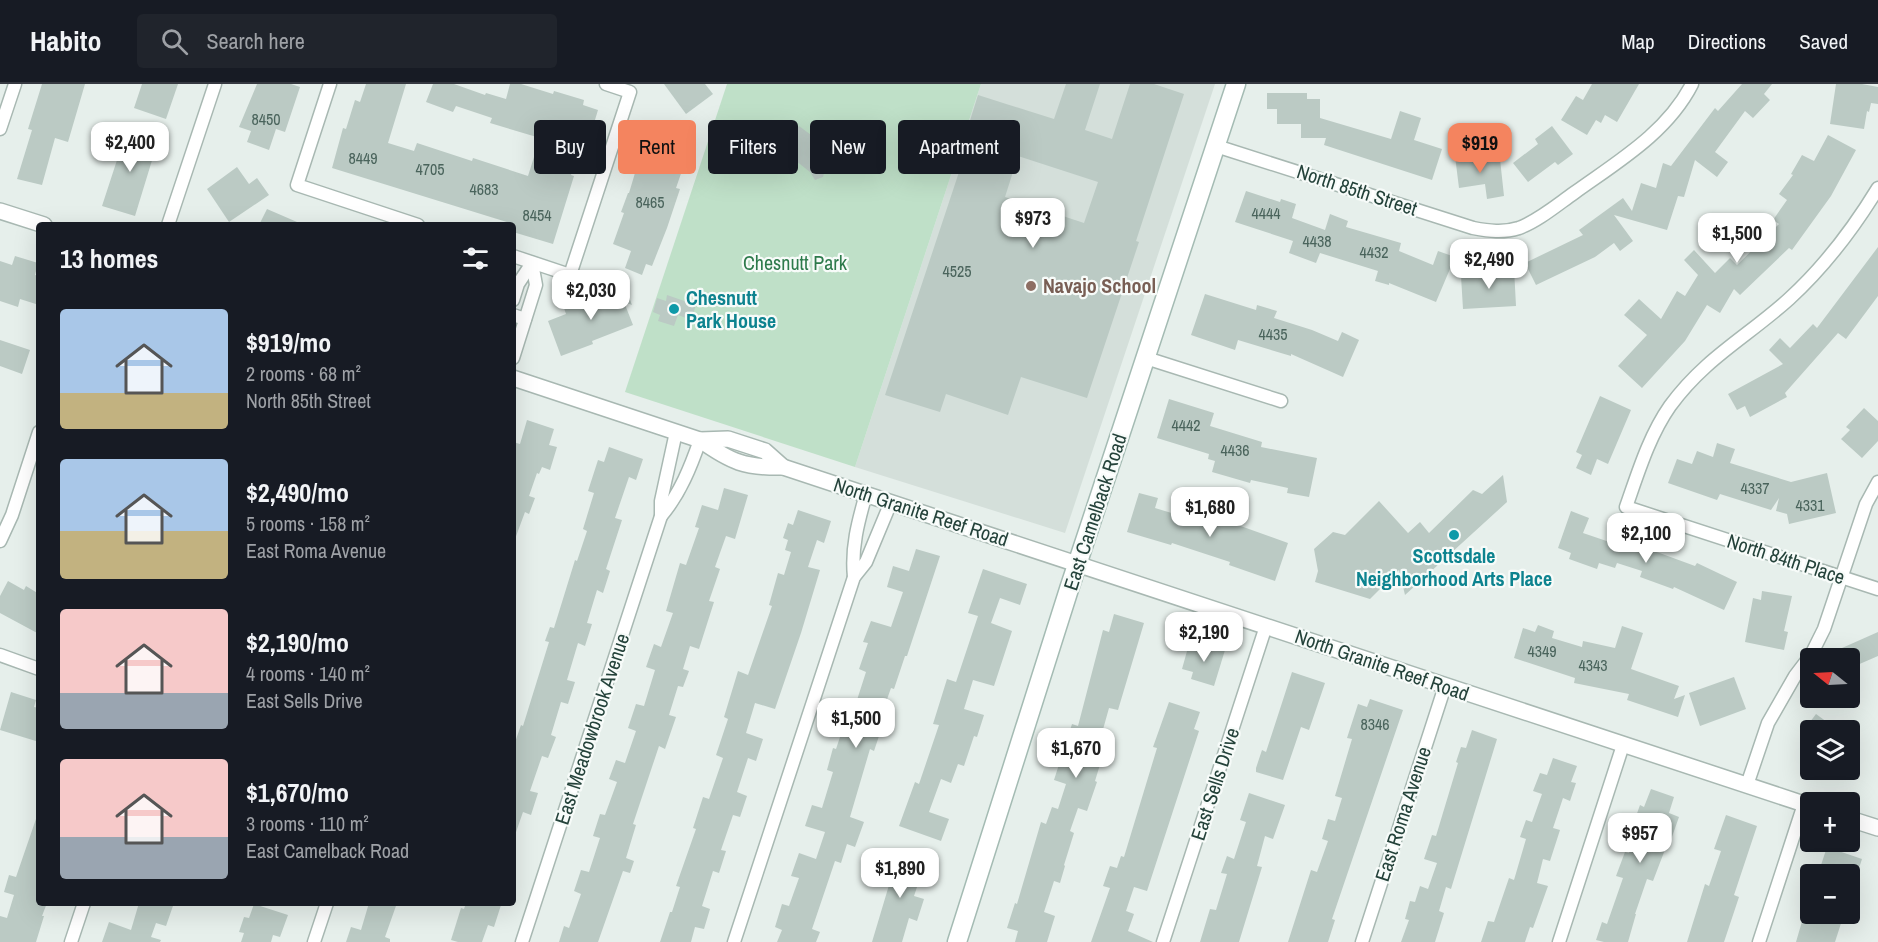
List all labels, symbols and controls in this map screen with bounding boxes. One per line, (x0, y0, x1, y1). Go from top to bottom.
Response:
search box (137, 14, 557, 68)
text: Habito (30, 22, 101, 60)
icon: search (158, 25, 191, 58)
text: Search here (206, 26, 305, 56)
text: Map (1621, 27, 1655, 56)
text: Directions (1688, 27, 1766, 56)
text: Saved (1799, 27, 1848, 56)
house number: 8450 (251, 108, 281, 130)
chip: Buy (534, 120, 606, 174)
chip: Rent (618, 120, 696, 174)
chip: Filters (708, 120, 798, 174)
chip: New (810, 120, 886, 174)
chip: Apartment (898, 120, 1020, 174)
pin: $2,400 (81, 122, 179, 173)
pin: $919 (1444, 123, 1516, 174)
text: $2,400 (105, 128, 155, 155)
text: $919 (1462, 129, 1498, 156)
house number: 8449 (348, 147, 378, 169)
street label: North 85th Street (1294, 157, 1421, 222)
house number: 4705 (415, 158, 445, 180)
house number: 4683 (469, 178, 499, 200)
house number: 8465 (635, 191, 665, 213)
pin: $973 (997, 198, 1069, 249)
house number: 4444 (1251, 202, 1281, 224)
house number: 8454 (522, 204, 552, 226)
text: $973 (1015, 204, 1051, 231)
pin: $1,500 (1688, 213, 1786, 264)
text: $1,500 (1712, 219, 1762, 246)
house number: 4438 (1302, 230, 1332, 252)
pin: $2,490 (1440, 239, 1538, 290)
text: 13 homes (60, 241, 158, 276)
house number: 4432 (1359, 241, 1389, 263)
icon: filters (459, 242, 492, 275)
text: $2,490 (1464, 245, 1514, 272)
park label: Chesnutt Park (743, 249, 848, 276)
house number: 4525 (942, 260, 972, 282)
pin: $2,030 (542, 270, 640, 321)
place label: Navajo School (1043, 272, 1156, 299)
text: $2,030 (566, 276, 616, 303)
marker: Navajo School (1024, 279, 1038, 293)
place label: Chesnutt Park House (686, 284, 776, 334)
marker: Chesnutt Park House (667, 302, 681, 316)
house number: 4435 (1258, 323, 1288, 345)
text: $919/mo (246, 325, 331, 360)
icon: home (108, 333, 180, 405)
text: 2 rooms · 68 m² (246, 360, 361, 387)
text: North 85th Street (246, 387, 371, 414)
house number: 4442 (1171, 414, 1201, 436)
street label: East Camelback Road (1056, 430, 1133, 594)
house number: 4436 (1220, 439, 1250, 461)
street label: North Granite Reef Road (830, 471, 1012, 553)
text: $2,490/mo (246, 475, 349, 510)
house number: 4337 (1740, 477, 1770, 499)
icon: home (108, 483, 180, 555)
pin: $1,680 (1161, 487, 1259, 538)
text: $1,680 (1185, 493, 1235, 520)
house number: 4331 (1795, 494, 1825, 516)
text: 5 rooms · 158 m² (246, 510, 370, 537)
pin: $2,100 (1597, 513, 1695, 564)
text: $2,100 (1621, 519, 1671, 546)
street label: North 84th Place (1724, 527, 1848, 590)
marker: Scottsdale Neighborhood Arts Place (1447, 528, 1461, 542)
text: East Roma Avenue (246, 537, 386, 564)
place label: Scottsdale Neighborhood Arts Place (1356, 542, 1552, 592)
pin: $2,190 (1155, 612, 1253, 663)
text: $2,190 (1179, 618, 1229, 645)
street label: North Granite Reef Road (1292, 622, 1473, 707)
text: $2,190/mo (246, 625, 349, 660)
street label: East Meadowbrook Avenue (548, 630, 635, 828)
icon: home (108, 633, 180, 705)
house number: 4349 (1527, 640, 1557, 662)
north arrow (1800, 648, 1860, 708)
map controls (1800, 648, 1860, 924)
house number: 4343 (1578, 654, 1608, 676)
text: 4 rooms · 140 m² (246, 660, 370, 687)
text: East Sells Drive (246, 687, 363, 714)
pin: $1,500 (807, 698, 905, 749)
text: $1,500 (831, 704, 881, 731)
house number: 8346 (1360, 713, 1390, 735)
button: layers (1800, 720, 1860, 780)
street label: East Sells Drive (1184, 724, 1245, 843)
pin: $1,670 (1027, 728, 1125, 779)
text: $1,670 (1051, 734, 1101, 761)
street label: East Roma Avenue (1368, 743, 1437, 885)
text: $1,670/mo (246, 775, 349, 810)
icon: home (108, 783, 180, 855)
button: + (1800, 792, 1860, 852)
text: 3 rooms · 110 m² (246, 810, 369, 837)
pin: $957 (1604, 813, 1676, 864)
text: $957 (1622, 819, 1658, 846)
text: East Camelback Road (246, 837, 409, 864)
pin: $1,890 (851, 848, 949, 899)
text: $1,890 (875, 854, 925, 881)
button: − (1800, 864, 1860, 924)

